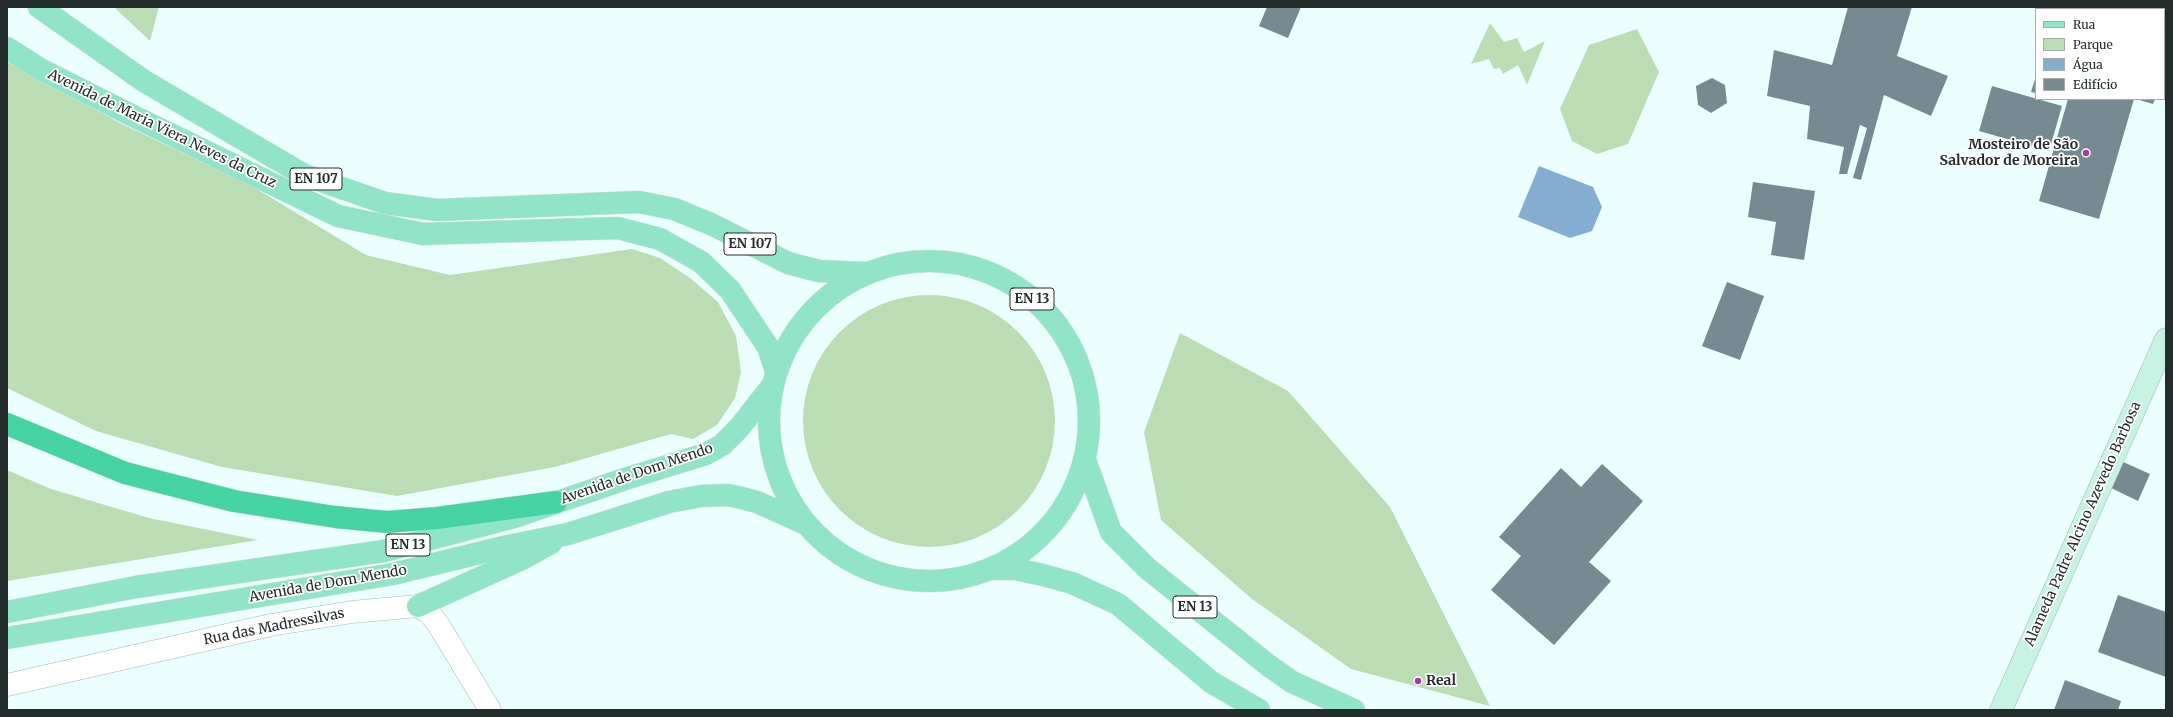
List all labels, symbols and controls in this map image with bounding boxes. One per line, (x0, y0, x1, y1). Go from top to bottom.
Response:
legend (2035, 8, 2165, 100)
text: Rua (2073, 17, 2095, 32)
text: Parque (2073, 37, 2113, 52)
text: Água (2073, 57, 2103, 72)
street label: Avenida de Maria Viera Neves da Cruz (45, 66, 279, 192)
text: Edifício (2073, 77, 2117, 92)
place label: Mosteiro de São Salvador de Moreira (1940, 137, 2078, 170)
marker: Mosteiro de São Salvador de Moreira (2081, 148, 2091, 158)
road number: EN 107 (290, 168, 342, 190)
road number: EN 107 (724, 233, 776, 255)
road number: EN 13 (1010, 288, 1054, 310)
street label: Alameda Padre Alcino Azevedo Barbosa (2021, 399, 2145, 649)
street label: Avenida de Dom Mendo (559, 440, 715, 508)
road number: EN 13 (386, 534, 430, 556)
street label: Avenida de Dom Mendo (248, 562, 408, 606)
road number: EN 13 (1173, 596, 1217, 618)
street label: Rua das Madressilvas (202, 605, 346, 649)
place label: Real (1426, 673, 1456, 689)
marker: Real (1413, 676, 1423, 686)

